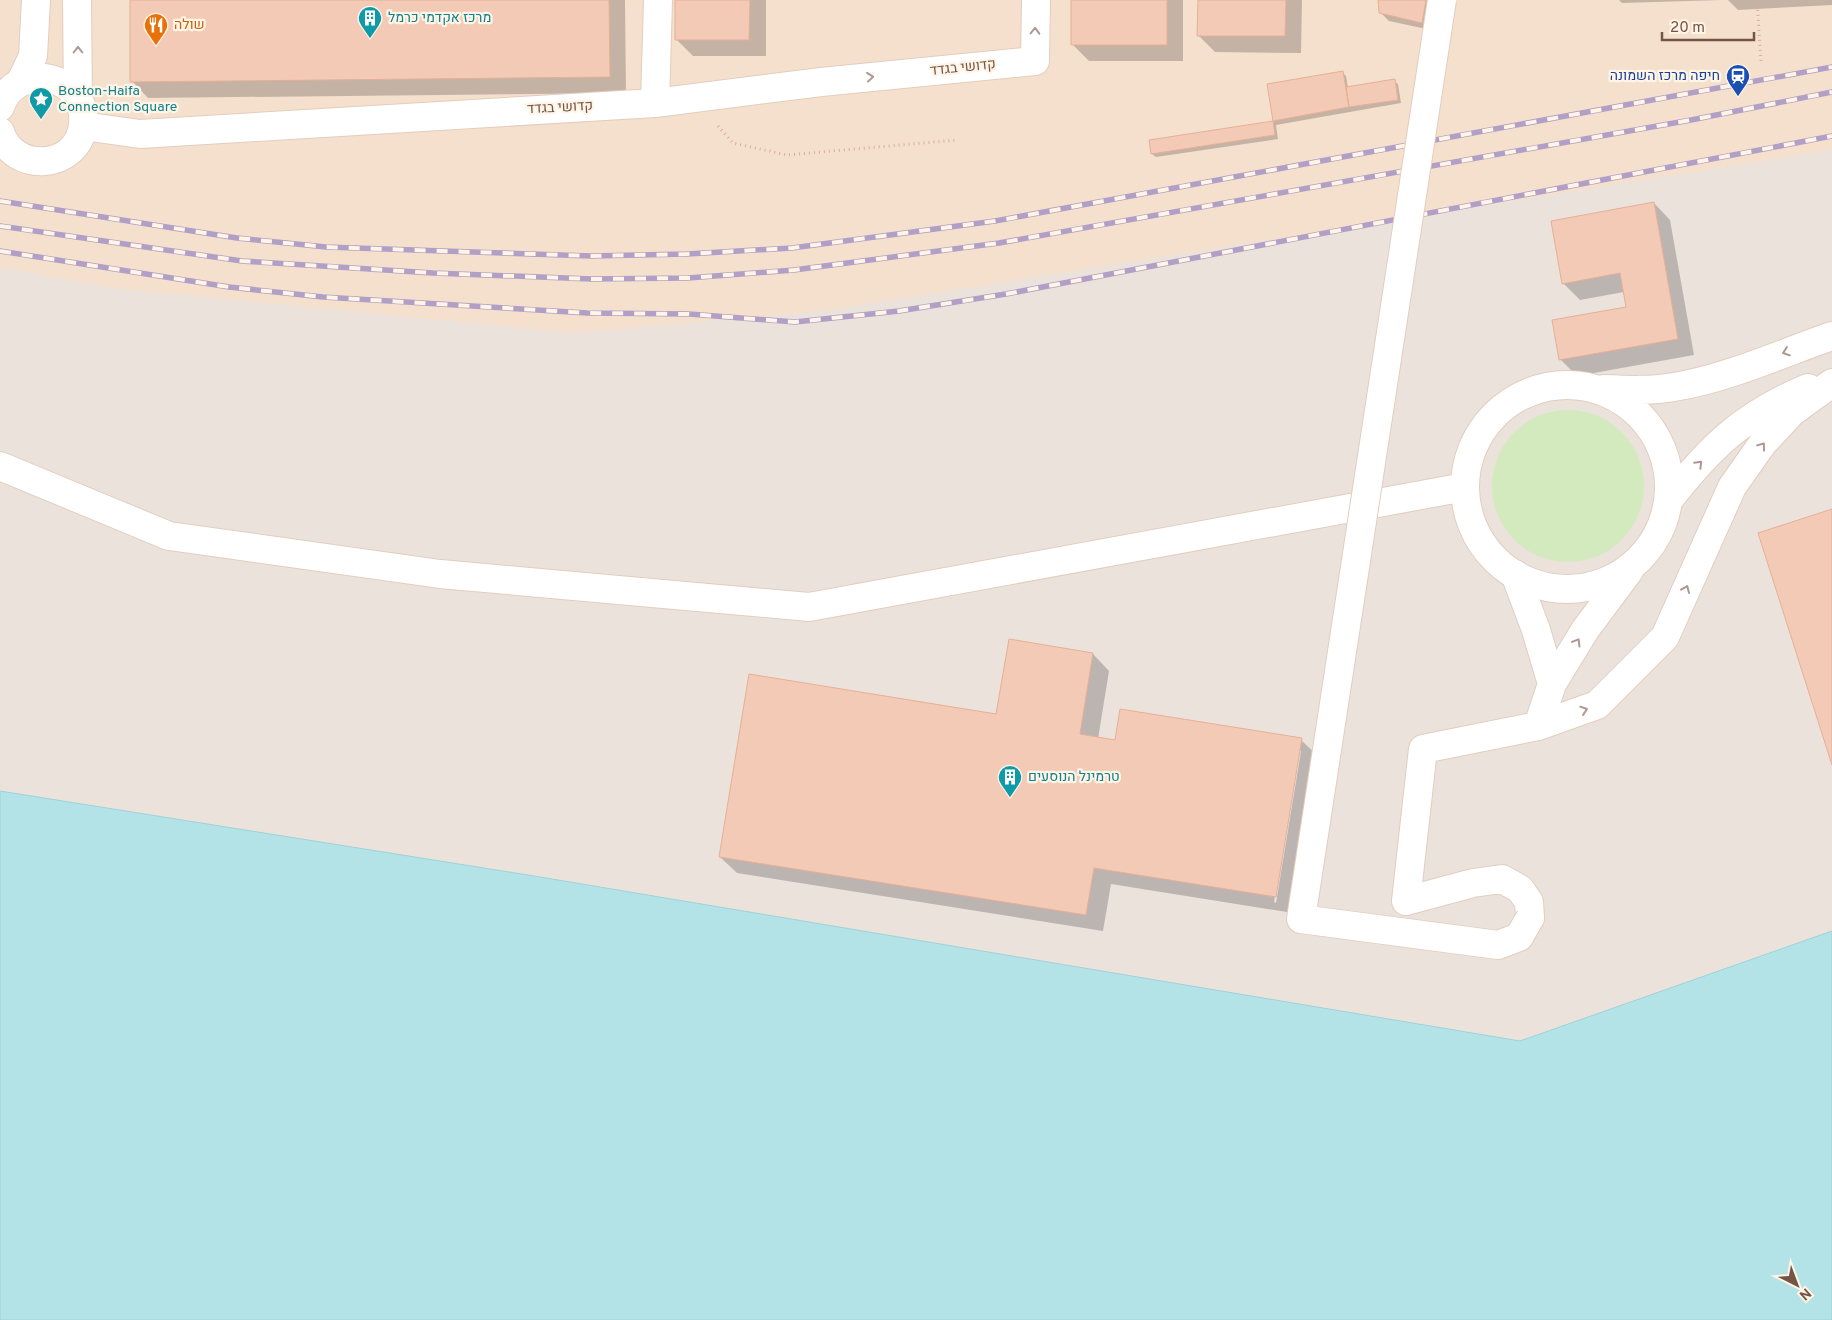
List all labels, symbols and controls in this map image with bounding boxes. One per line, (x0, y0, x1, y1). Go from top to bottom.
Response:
building icon: מרכז אקדמי כרמל (357, 5, 383, 39)
place label: מרכז אקדמי כרמל (388, 10, 491, 27)
scale bar (1662, 10, 1754, 42)
restaurant icon: שולה (143, 12, 169, 46)
place label: שולה (174, 17, 205, 34)
text: 20 m (1670, 19, 1705, 38)
one-way arrow (1030, 26, 1041, 34)
one-way arrow (73, 46, 83, 54)
street label: קדושי בגדד (929, 56, 997, 80)
station icon: חיפה מרכז השמונה (1725, 63, 1751, 97)
place label: חיפה מרכז השמונה (1610, 68, 1720, 85)
one-way arrow (866, 72, 874, 83)
place label: Boston-Haifa Connection Square (58, 83, 177, 116)
place icon: Boston-Haifa Connection Square (28, 86, 54, 120)
street label: קדושי בגדד (527, 98, 593, 118)
one-way arrow (1782, 346, 1791, 356)
one-way arrow (1756, 443, 1764, 452)
one-way arrow (1693, 461, 1702, 470)
one-way arrow (1679, 585, 1690, 594)
one-way arrow (1570, 639, 1580, 648)
one-way arrow (1579, 705, 1588, 715)
building icon: טרמינל הנוסעים (997, 764, 1023, 798)
place label: טרמינל הנוסעים (1028, 769, 1120, 786)
north arrow (1772, 1260, 1822, 1310)
text: N (1795, 1284, 1814, 1303)

